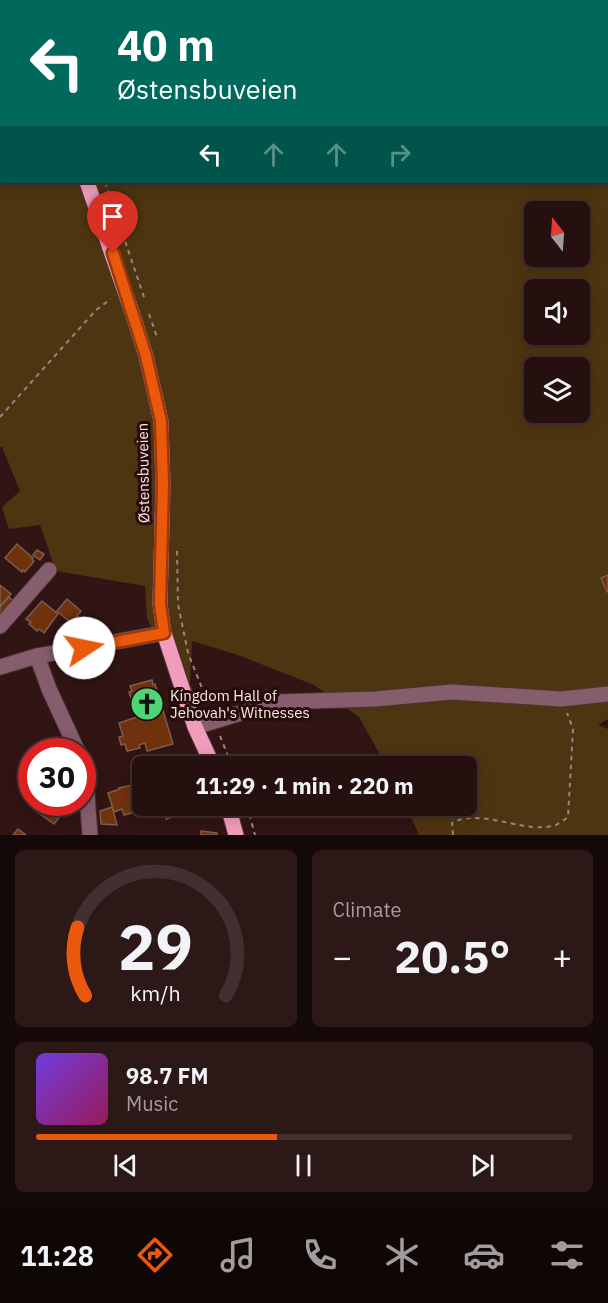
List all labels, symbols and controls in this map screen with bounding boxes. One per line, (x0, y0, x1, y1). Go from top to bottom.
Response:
text: 40 m (117, 18, 215, 73)
icon: left (18, 24, 96, 102)
text: Østensbuveien (117, 71, 298, 106)
icon: left (194, 138, 227, 171)
icon: ahead (257, 138, 290, 171)
icon: ahead (320, 138, 353, 171)
icon: right (383, 138, 416, 171)
pin (87, 191, 138, 253)
icon: arrive (96, 200, 129, 233)
north arrow (524, 201, 590, 267)
map controls (524, 201, 590, 423)
button: sound (524, 279, 590, 345)
button: layers (524, 357, 590, 423)
street label: Østensbuveien (133, 423, 153, 523)
position arrow (52, 616, 116, 680)
church icon: Kingdom Hall of Jehovah's Witnesses (129, 686, 165, 722)
place label: Kingdom Hall of Jehovah's Witnesses (170, 686, 310, 722)
speed limit sign: 30 (18, 738, 96, 816)
text: 11:29 · 1 min · 220 m (195, 771, 414, 800)
text: Climate (333, 896, 401, 923)
text: 29 (118, 906, 193, 987)
text: 20.5° (394, 927, 510, 985)
text: − (333, 935, 352, 978)
text: + (552, 935, 572, 978)
text: km/h (131, 979, 181, 1007)
text: 98.7 FM (126, 1061, 209, 1090)
text: Music (126, 1090, 178, 1117)
icon: previous (109, 1149, 142, 1182)
icon: pause (287, 1149, 320, 1182)
icon: next (466, 1149, 499, 1182)
icon: directions (134, 1234, 176, 1276)
icon: music (217, 1234, 259, 1276)
icon: phone (299, 1234, 341, 1276)
icon: climate (381, 1234, 423, 1276)
icon: car (463, 1234, 505, 1276)
icon: filters (546, 1234, 588, 1276)
text: 11:28 (20, 1238, 94, 1273)

